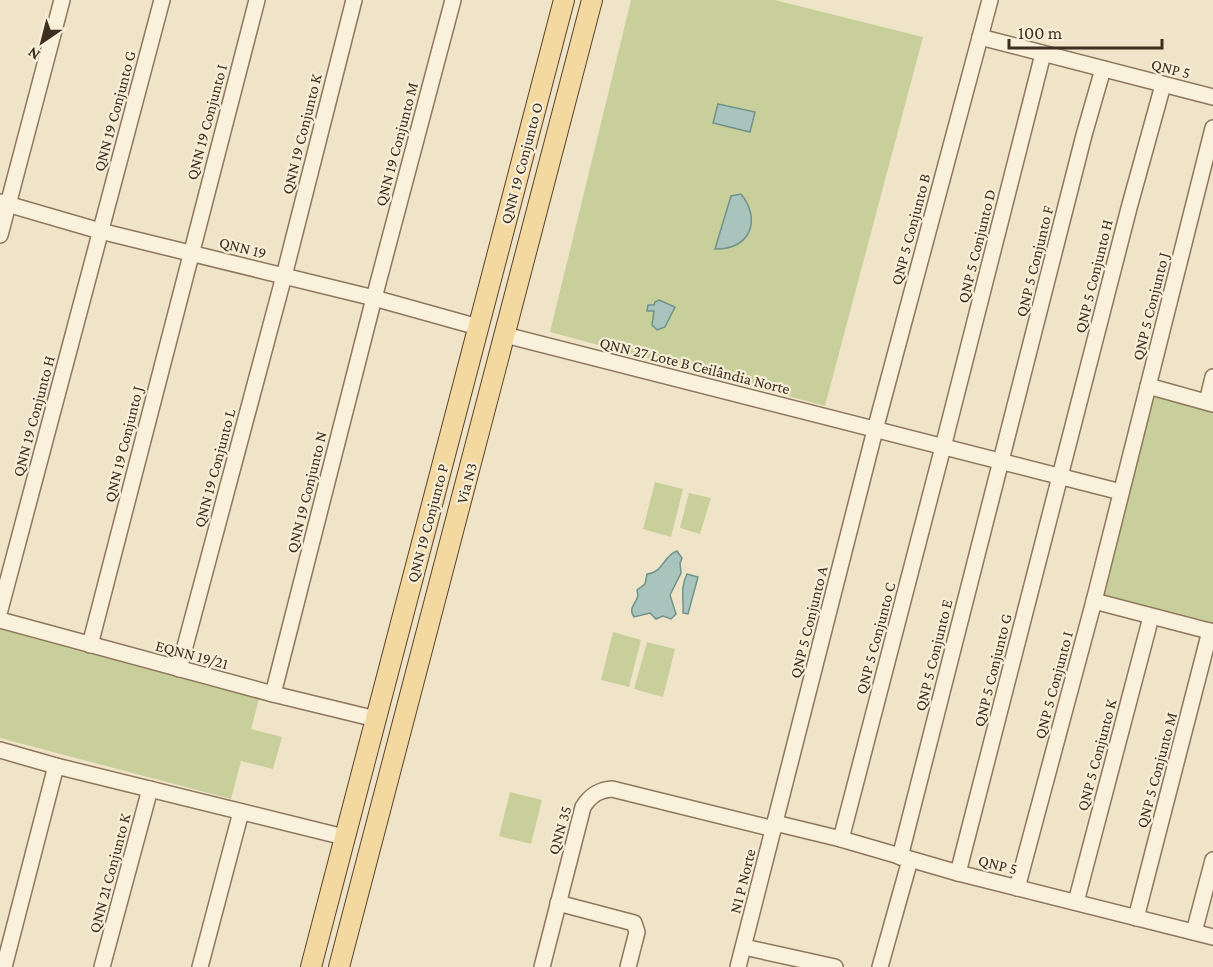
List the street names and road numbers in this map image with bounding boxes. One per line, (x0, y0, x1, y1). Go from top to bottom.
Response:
street label: QNN 19 Conjunto G (90, 49, 140, 174)
street label: QNP 5 (1150, 55, 1192, 82)
street label: QNN 19 Conjunto I (183, 62, 231, 182)
street label: QNN 19 Conjunto K (278, 71, 326, 196)
street label: QNN 19 Conjunto M (372, 80, 422, 208)
street label: QNN 19 Conjunto O (497, 101, 547, 226)
street label: QNP 5 Conjunto B (887, 171, 935, 287)
street label: QNP 5 Conjunto D (954, 188, 1000, 305)
street label: QNP 5 Conjunto F (1012, 204, 1057, 319)
street label: QNP 5 Conjunto H (1071, 218, 1117, 335)
street label: QNN 19 (217, 233, 268, 262)
street label: QNP 5 Conjunto J (1129, 250, 1173, 362)
street label: QNN 27 Lote B Ceilândia Norte (598, 334, 792, 397)
street label: QNN 19 Conjunto H (9, 354, 59, 479)
street label: QNN 19 Conjunto J (101, 384, 147, 504)
street label: QNN 19 Conjunto L (190, 407, 239, 530)
street label: QNN 19 Conjunto N (283, 430, 331, 555)
street label: Via N3 (453, 461, 480, 505)
street label: QNN 19 Conjunto P (403, 462, 452, 585)
street label: QNP 5 Conjunto A (786, 563, 832, 680)
street label: QNP 5 Conjunto C (852, 580, 900, 696)
street label: QNP 5 Conjunto E (911, 597, 957, 713)
street label: QNP 5 Conjunto G (970, 612, 1016, 729)
street label: QNP 5 Conjunto I (1031, 629, 1077, 741)
street label: EQNN 19/21 (154, 637, 230, 672)
street label: QNP 5 Conjunto K (1073, 697, 1121, 813)
street label: QNP 5 Conjunto M (1133, 710, 1181, 830)
street label: QNN 35 (544, 804, 575, 856)
street label: QNN 21 Conjunto K (85, 811, 135, 935)
street label: N1 P Norte (726, 847, 759, 915)
street label: QNP 5 (977, 851, 1019, 878)

